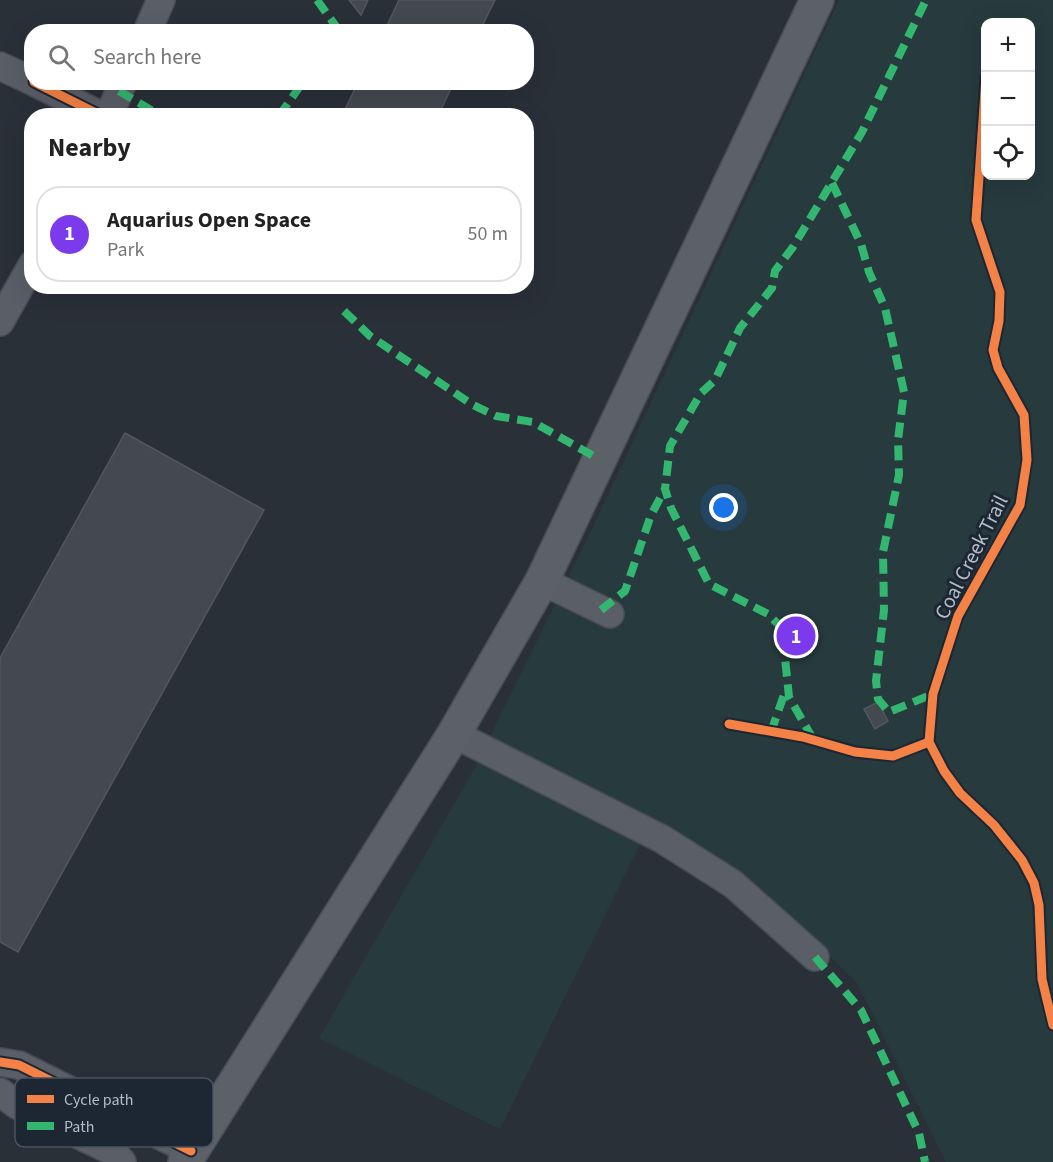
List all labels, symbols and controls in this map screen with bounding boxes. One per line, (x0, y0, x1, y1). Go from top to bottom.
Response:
map controls (981, 18, 1035, 180)
button: + (981, 18, 1035, 72)
search box (24, 24, 534, 90)
icon: search (45, 41, 78, 74)
text: Search here (93, 41, 201, 73)
button: − (981, 72, 1035, 126)
button: locate (981, 126, 1035, 180)
text: Nearby (48, 129, 131, 166)
text: Aquarius Open Space (107, 204, 311, 236)
text: 1 (64, 220, 75, 248)
text: 50 m (468, 220, 508, 248)
text: Park (107, 236, 144, 264)
street label: Coal Creek Trail (927, 490, 1015, 624)
your location (709, 493, 738, 522)
pin: 1 (776, 614, 816, 658)
legend (15, 1078, 213, 1147)
text: Cycle path (64, 1089, 133, 1111)
text: Path (64, 1116, 94, 1138)

